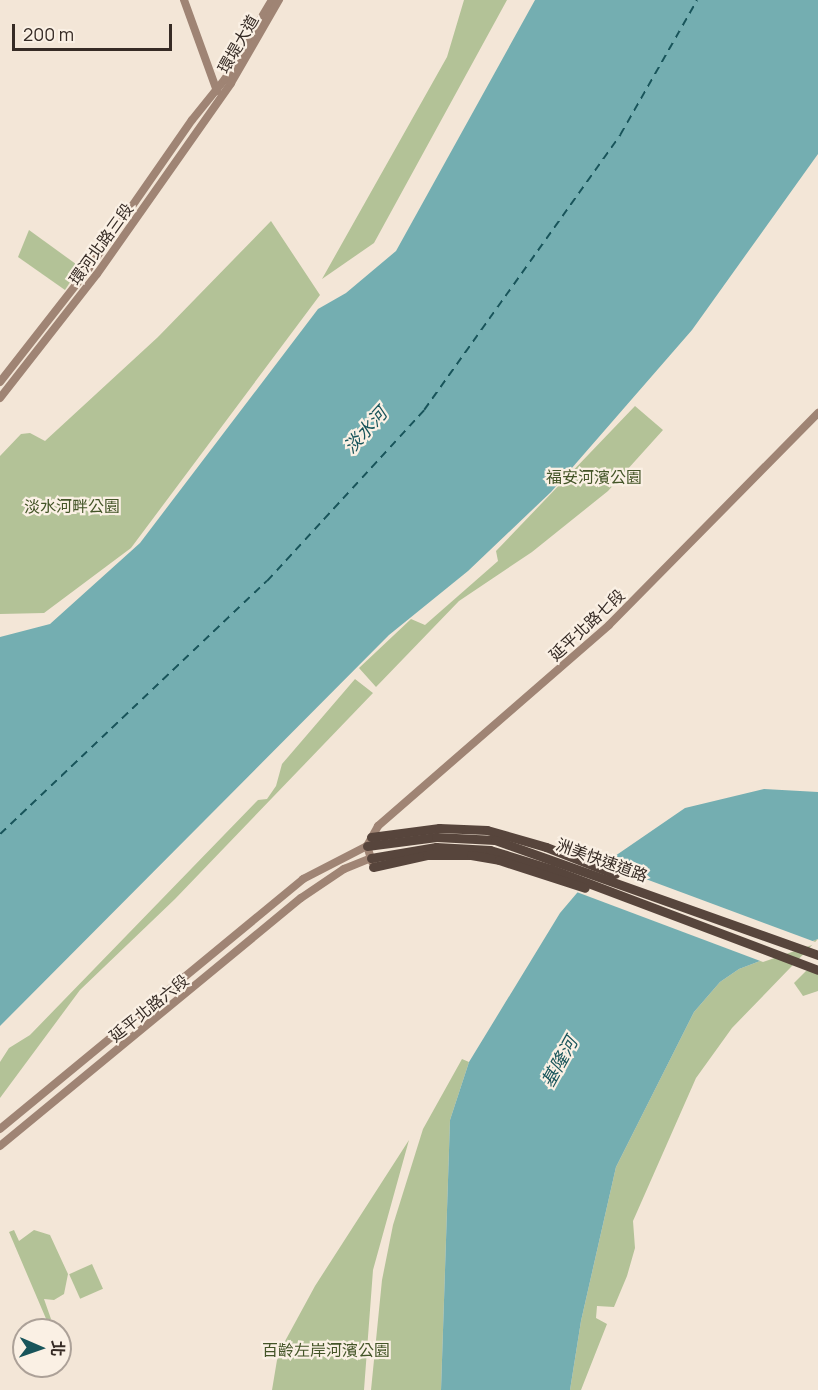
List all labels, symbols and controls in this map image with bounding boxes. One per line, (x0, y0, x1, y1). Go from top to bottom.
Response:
street label: 環堤大道 (214, 11, 262, 77)
scale bar (15, 12, 176, 50)
text: 200 m (23, 22, 74, 46)
street label: 環河北路三段 (65, 200, 137, 288)
water label: 淡水河 (339, 403, 391, 457)
park label: 福安河濱公園 (546, 467, 642, 487)
park label: 淡水河畔公園 (24, 496, 120, 516)
street label: 延平北路七段 (545, 585, 629, 665)
street label: 洲美快速道路 (554, 835, 650, 885)
street label: 延平北路六段 (106, 970, 192, 1046)
water label: 基隆河 (536, 1033, 582, 1091)
north arrow (12, 1318, 72, 1378)
text: 北 (47, 1340, 69, 1357)
park label: 百齡左岸河濱公園 (262, 1340, 390, 1360)

